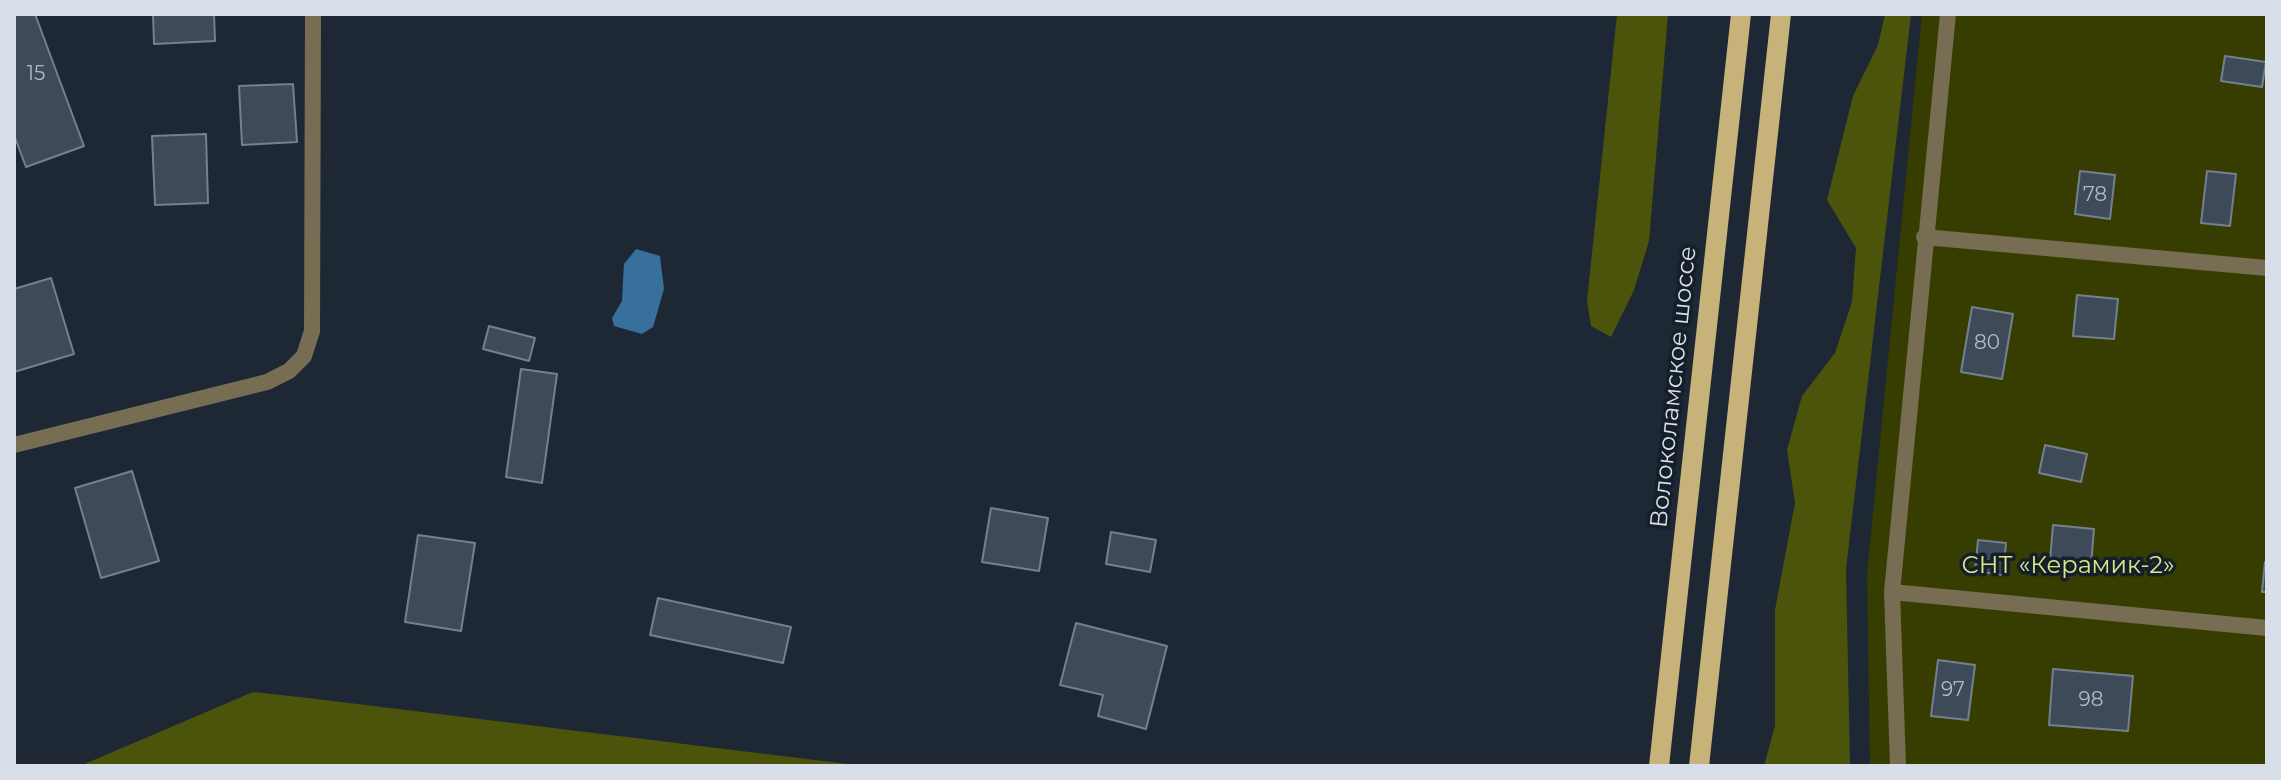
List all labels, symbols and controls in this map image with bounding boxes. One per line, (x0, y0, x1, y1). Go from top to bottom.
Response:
house number: 15 (27, 62, 45, 86)
house number: 78 (2083, 183, 2107, 207)
street label: Волоколамское шоссе (1645, 245, 1703, 529)
house number: 80 (1974, 331, 2000, 355)
park label: СНТ «Керамик-2» (1962, 552, 2174, 580)
house number: 97 (1941, 678, 1965, 702)
house number: 98 (2079, 688, 2103, 712)

